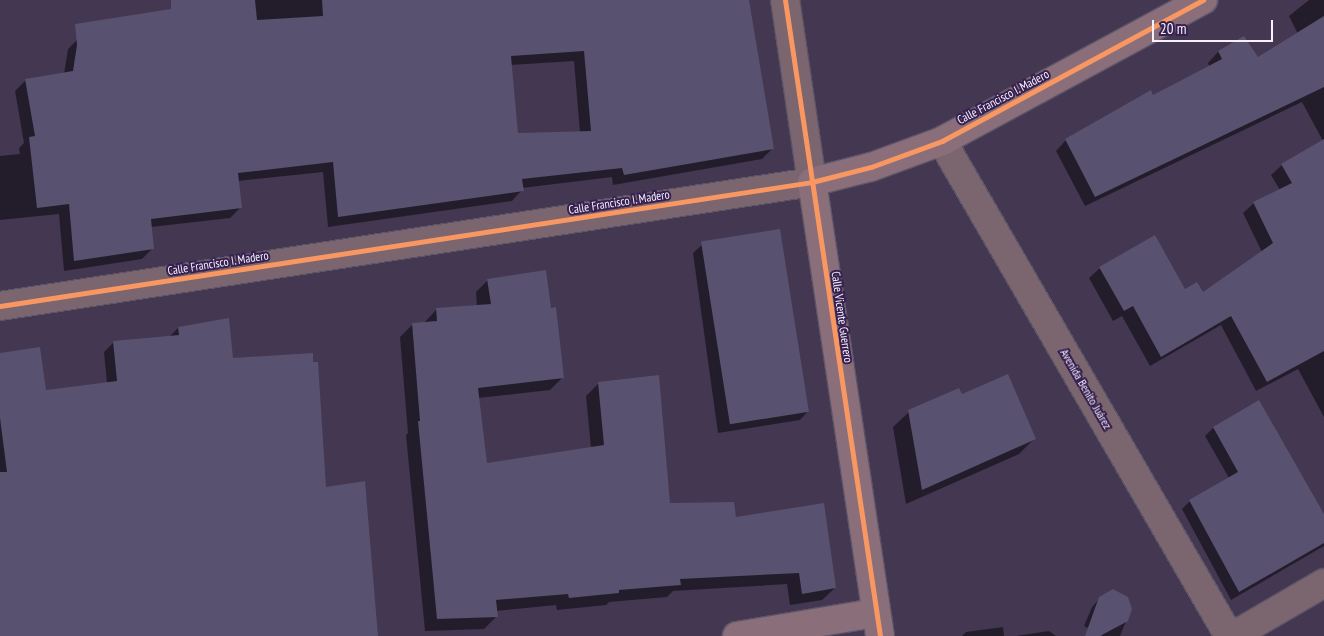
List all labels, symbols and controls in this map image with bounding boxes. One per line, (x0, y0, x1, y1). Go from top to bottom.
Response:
scale bar (1154, 10, 1275, 42)
text: 20 m (1160, 19, 1186, 38)
street label: Calle Francisco I. Madero (954, 67, 1052, 127)
street label: Calle Francisco I. Madero (567, 187, 671, 217)
street label: Calle Francisco I. Madero (166, 248, 270, 278)
street label: Calle Vicente Guerrero (828, 270, 856, 364)
street label: Avenida Benito Juárez (1057, 346, 1115, 432)

